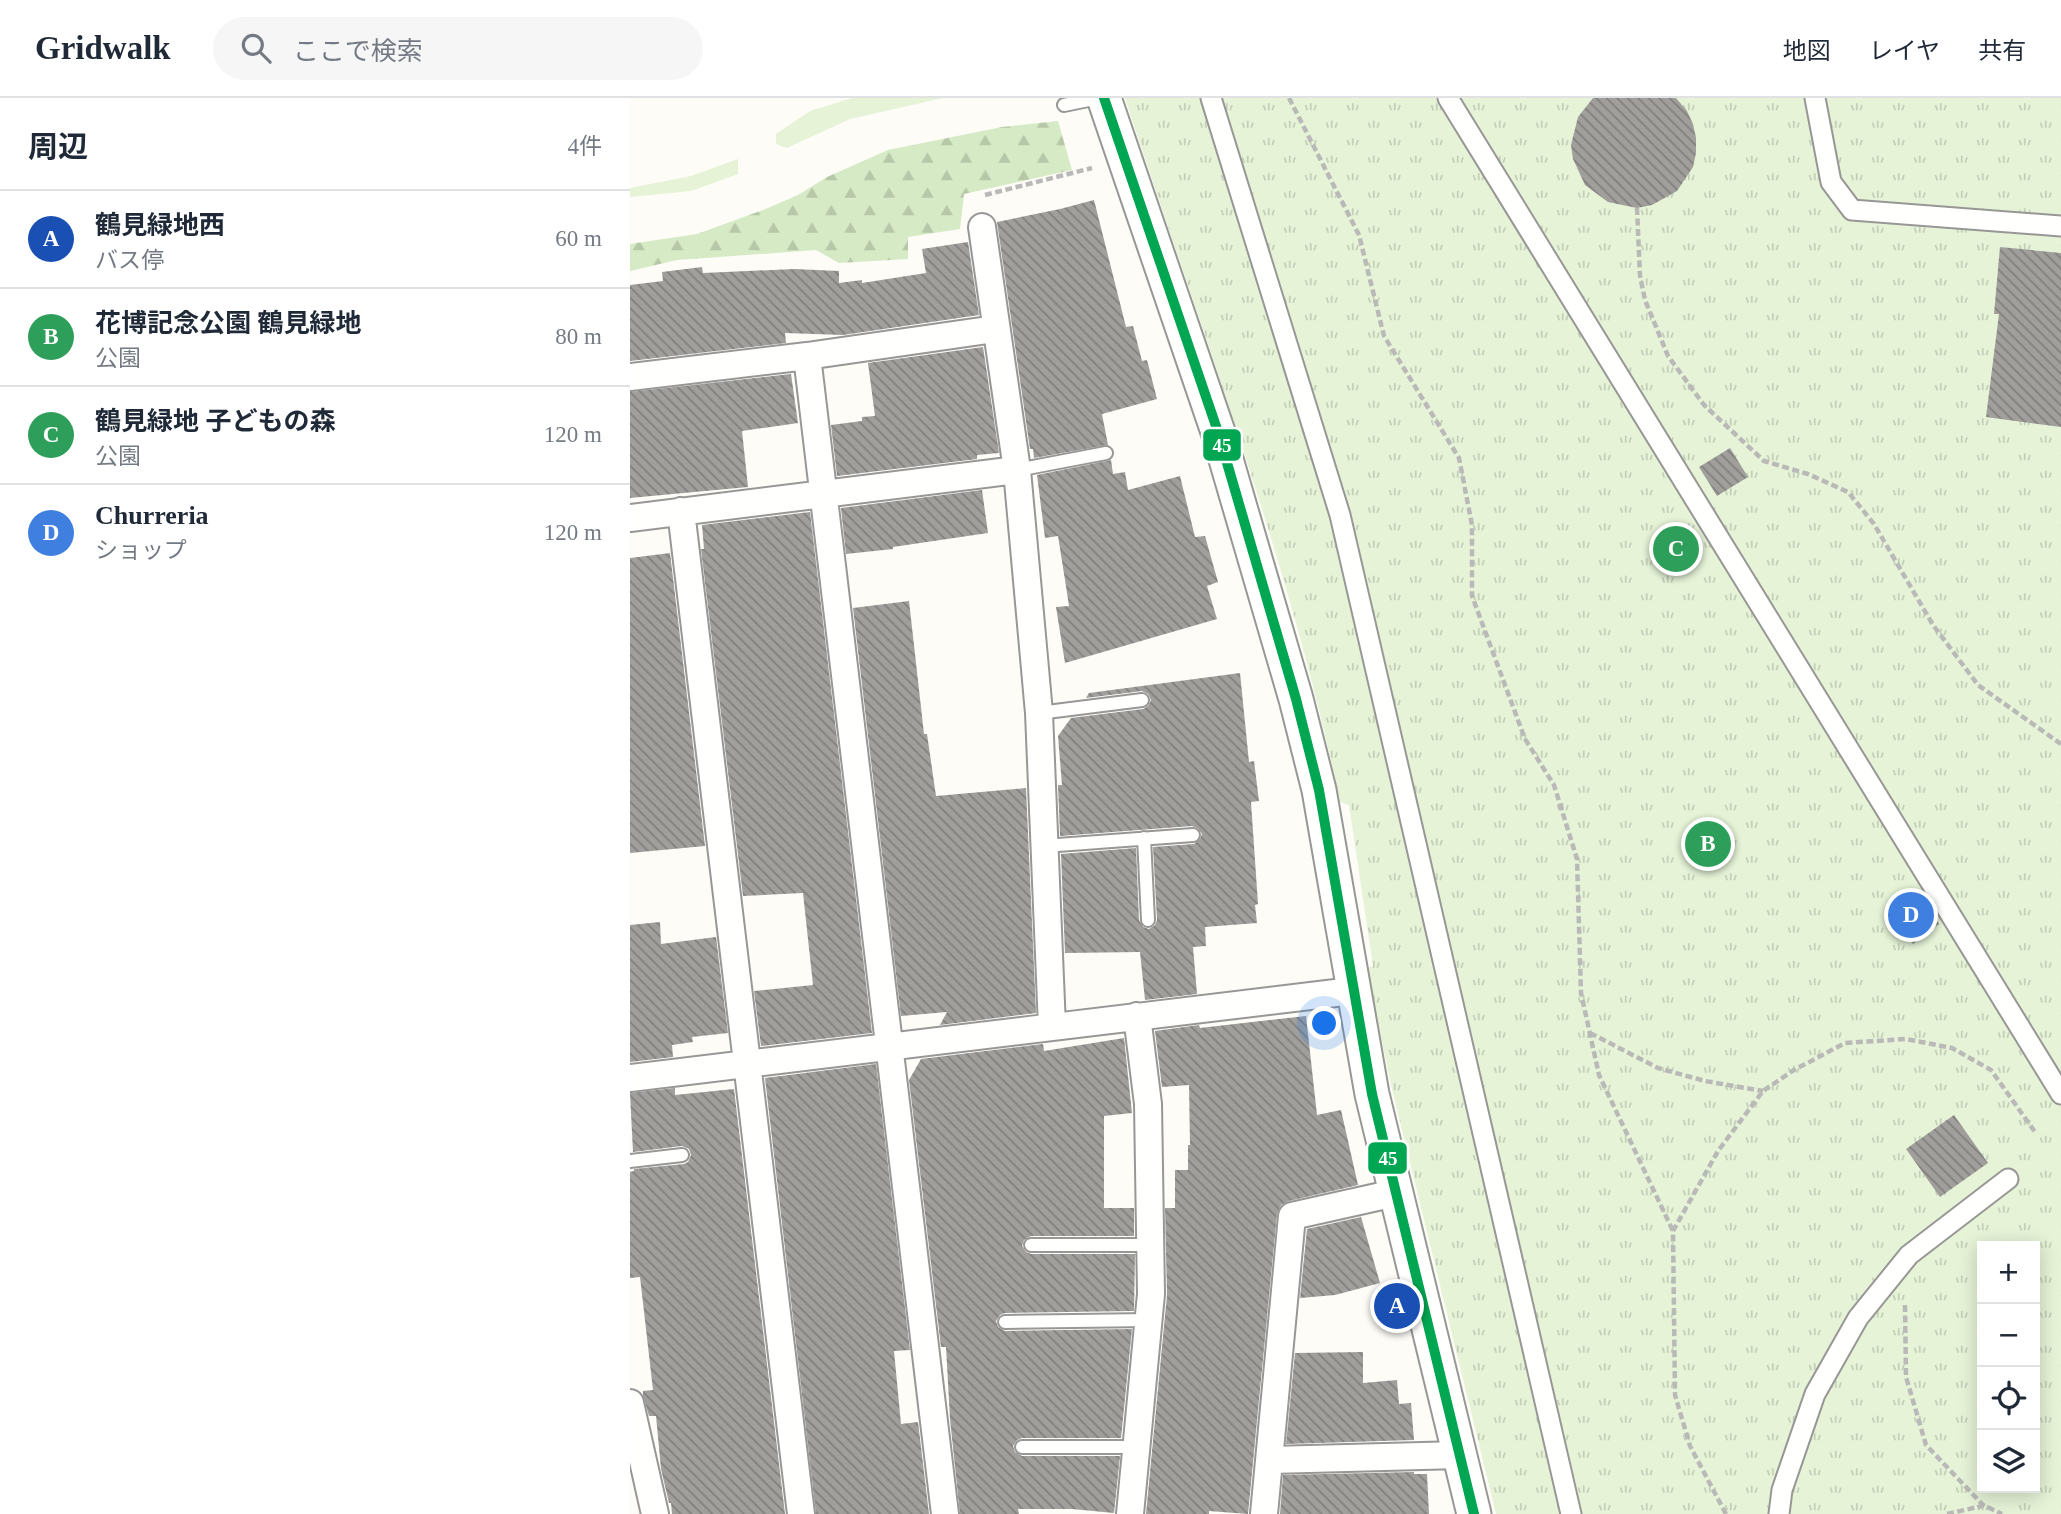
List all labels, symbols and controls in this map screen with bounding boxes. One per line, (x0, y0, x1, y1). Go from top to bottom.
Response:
search box (213, 17, 703, 80)
icon: search (237, 29, 275, 67)
text: Gridwalk (35, 30, 171, 66)
text: ここで検索 (293, 37, 423, 66)
text: 地図 (1783, 38, 1831, 64)
text: レイヤ (1869, 38, 1940, 64)
text: 共有 (1978, 38, 2026, 64)
text: 周辺 (28, 130, 88, 163)
text: 4件 (568, 134, 602, 159)
text: 鶴見緑地西 (95, 211, 225, 240)
text: A (43, 226, 59, 251)
text: 60 m (555, 226, 602, 251)
text: バス停 (95, 248, 164, 273)
text: 花博記念公園 鶴見緑地 (95, 309, 362, 338)
text: B (43, 324, 59, 349)
text: 80 m (555, 324, 602, 349)
text: 公園 (95, 346, 141, 371)
text: 鶴見緑地 子どもの森 (95, 407, 336, 436)
text: C (43, 422, 59, 447)
text: 120 m (544, 422, 602, 447)
line badge: 45 (1202, 428, 1242, 462)
text: 45 (1213, 435, 1232, 456)
text: 公園 (95, 444, 141, 469)
text: Churreria (95, 501, 209, 530)
text: D (43, 520, 59, 545)
text: 120 m (544, 520, 602, 545)
pin: C (1653, 523, 1699, 575)
text: ショップ (95, 538, 187, 563)
pin: B (1685, 818, 1731, 870)
pin: D (1888, 889, 1934, 941)
your location (1307, 1006, 1341, 1040)
line badge: 45 (1367, 1141, 1408, 1175)
text: 45 (1379, 1148, 1398, 1169)
map controls (1977, 1241, 2040, 1493)
button: + (1977, 1241, 2040, 1304)
pin: A (1374, 1280, 1420, 1332)
button: − (1977, 1304, 2040, 1367)
button: locate (1977, 1367, 2040, 1430)
button: layers (1977, 1430, 2040, 1493)

